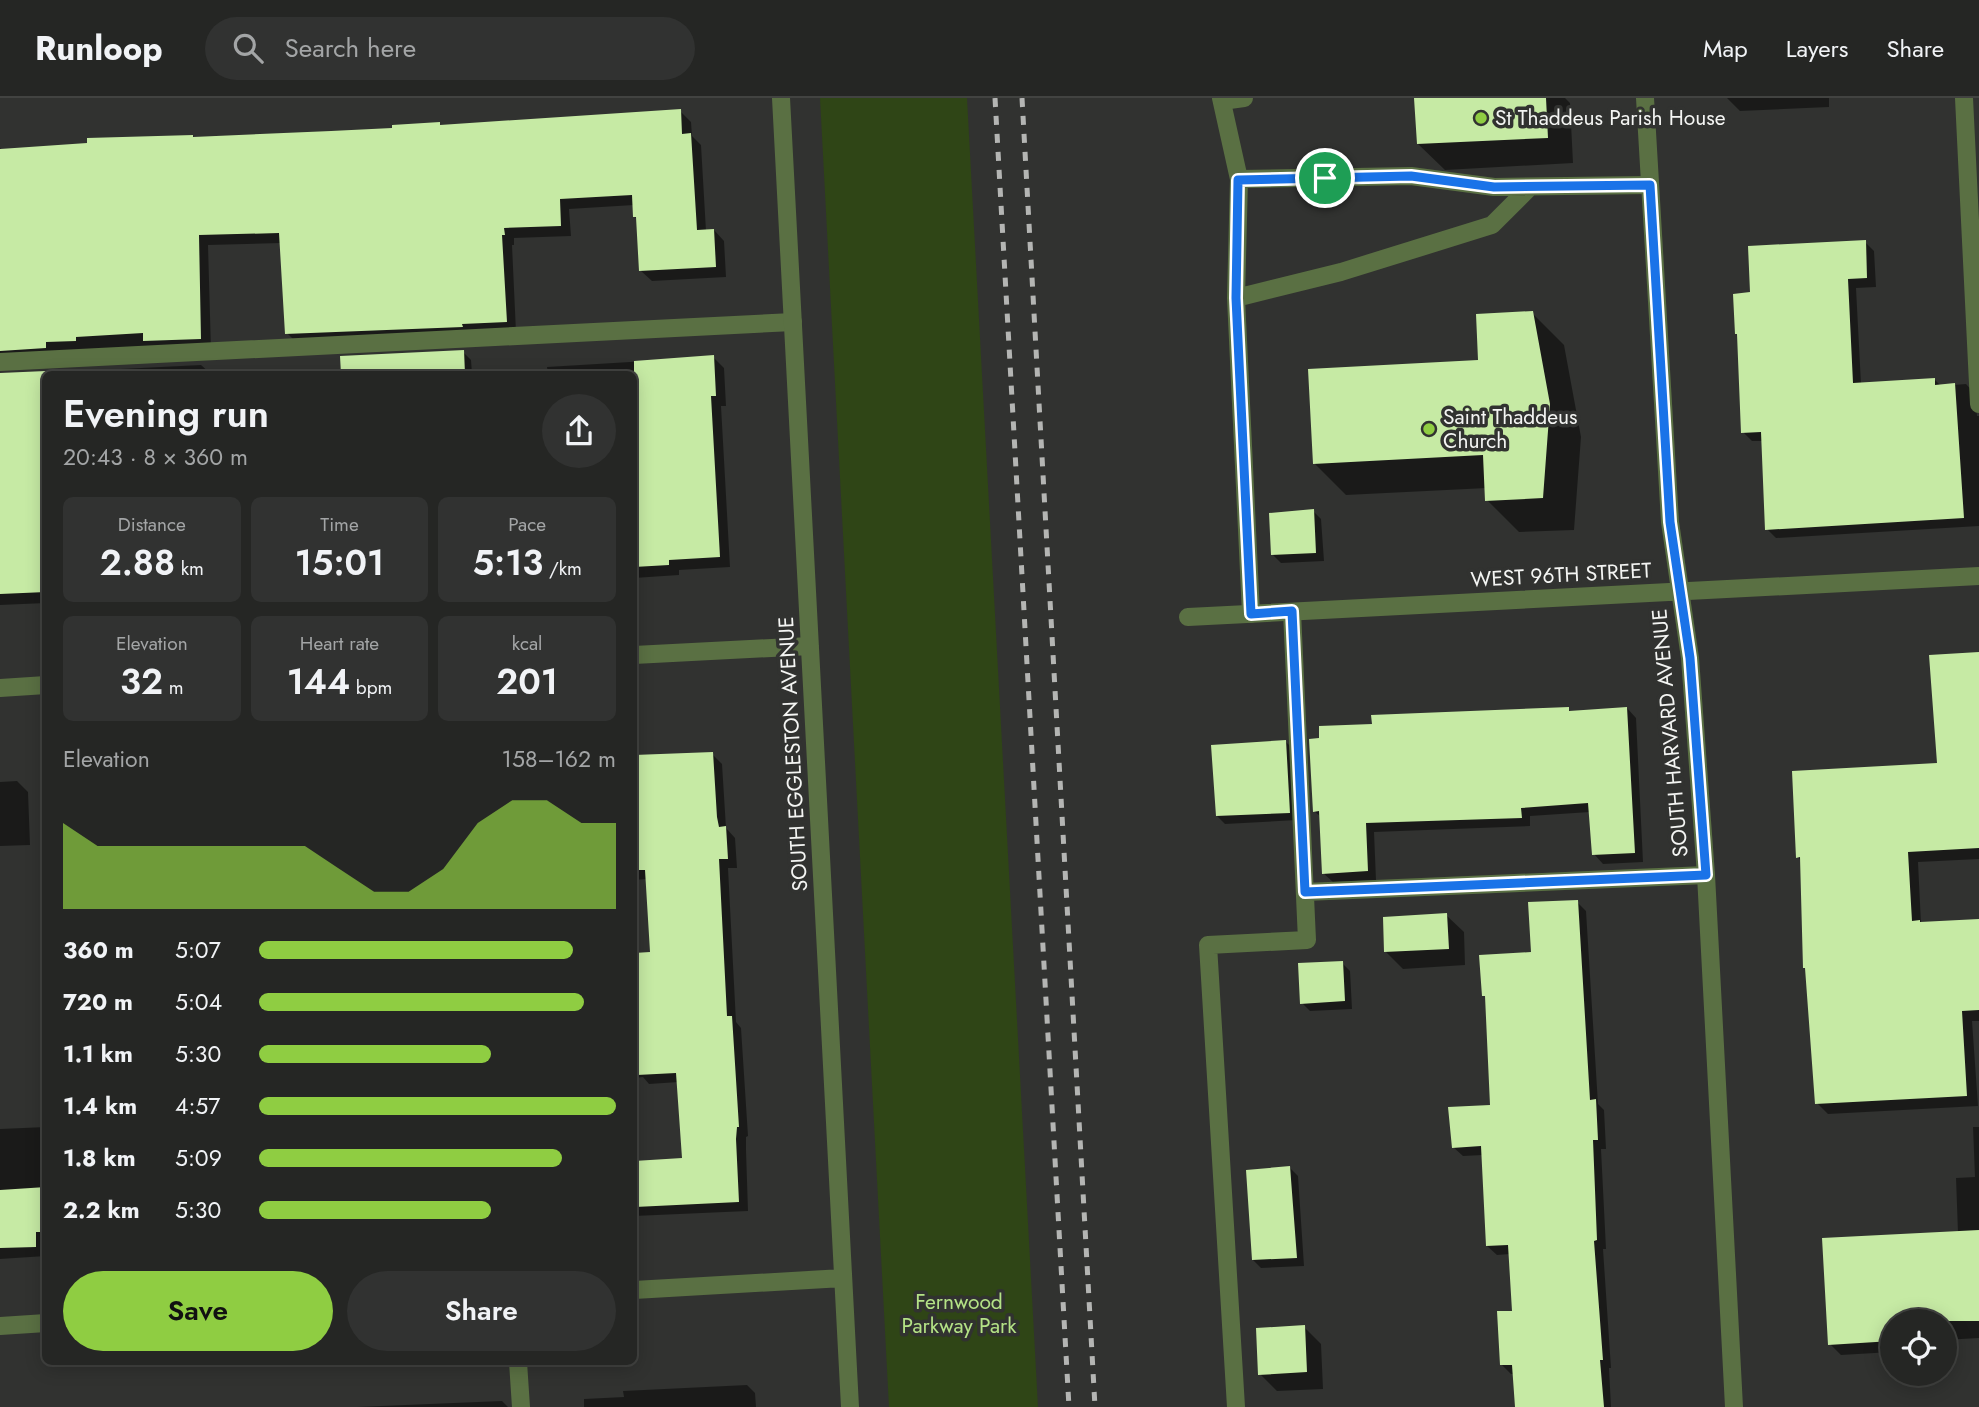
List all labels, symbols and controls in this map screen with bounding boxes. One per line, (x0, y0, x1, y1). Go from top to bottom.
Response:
search box (205, 17, 695, 80)
text: Runloop (35, 25, 163, 72)
icon: search (229, 29, 267, 67)
text: Search here (285, 29, 416, 67)
text: Map (1703, 31, 1748, 66)
text: Layers (1786, 31, 1848, 66)
text: Share (1886, 31, 1944, 66)
place label: St Thaddeus Parish House (1495, 103, 1726, 133)
marker: St Thaddeus Parish House (1473, 110, 1489, 126)
pin (1295, 148, 1355, 208)
icon: arrive (1306, 159, 1344, 197)
text: Evening run (63, 386, 269, 441)
button: share (542, 394, 616, 468)
place label: Saint Thaddeus Church (1443, 402, 1578, 456)
marker: Saint Thaddeus Church (1421, 421, 1437, 437)
text: 20:43 · 8 × 360 m (63, 440, 248, 474)
text: Distance (118, 511, 186, 538)
text: Time (320, 511, 359, 538)
text: Pace (508, 511, 546, 538)
text: 2.88 (100, 538, 175, 588)
text: 15:01 (295, 538, 384, 588)
text: 5:13 (472, 538, 543, 588)
text: km (175, 555, 204, 582)
text: /km (543, 555, 582, 582)
street label: WEST 96TH STREET (1470, 555, 1652, 595)
street label: SOUTH HARVARD AVENUE (1644, 608, 1696, 858)
street label: SOUTH EGGLESTON AVENUE (771, 616, 815, 892)
text: Elevation (116, 630, 188, 657)
text: Heart rate (300, 630, 379, 657)
text: kcal (512, 630, 543, 657)
text: 32 (120, 657, 163, 707)
text: 144 (287, 657, 350, 707)
text: 201 (496, 657, 558, 707)
text: m (163, 674, 184, 701)
text: bpm (350, 674, 392, 701)
text: Elevation (63, 742, 150, 776)
text: 158–162 m (502, 742, 616, 776)
text: 360 m (63, 933, 134, 967)
text: 5:07 (175, 933, 221, 967)
text: 720 m (63, 985, 133, 1019)
text: 5:04 (175, 985, 222, 1019)
text: 1.1 km (63, 1037, 133, 1071)
text: 5:30 (175, 1037, 221, 1071)
text: 1.4 km (63, 1089, 137, 1123)
text: 4:57 (175, 1089, 220, 1123)
text: 1.8 km (63, 1141, 136, 1175)
text: 5:09 (175, 1141, 222, 1175)
text: 2.2 km (63, 1193, 140, 1227)
text: 5:30 (175, 1193, 221, 1227)
button: Save (63, 1271, 333, 1351)
button: Share (347, 1271, 616, 1351)
park label: Fernwood Parkway Park (902, 1287, 1017, 1341)
map controls (1880, 1309, 1957, 1386)
button: locate (1880, 1309, 1957, 1386)

